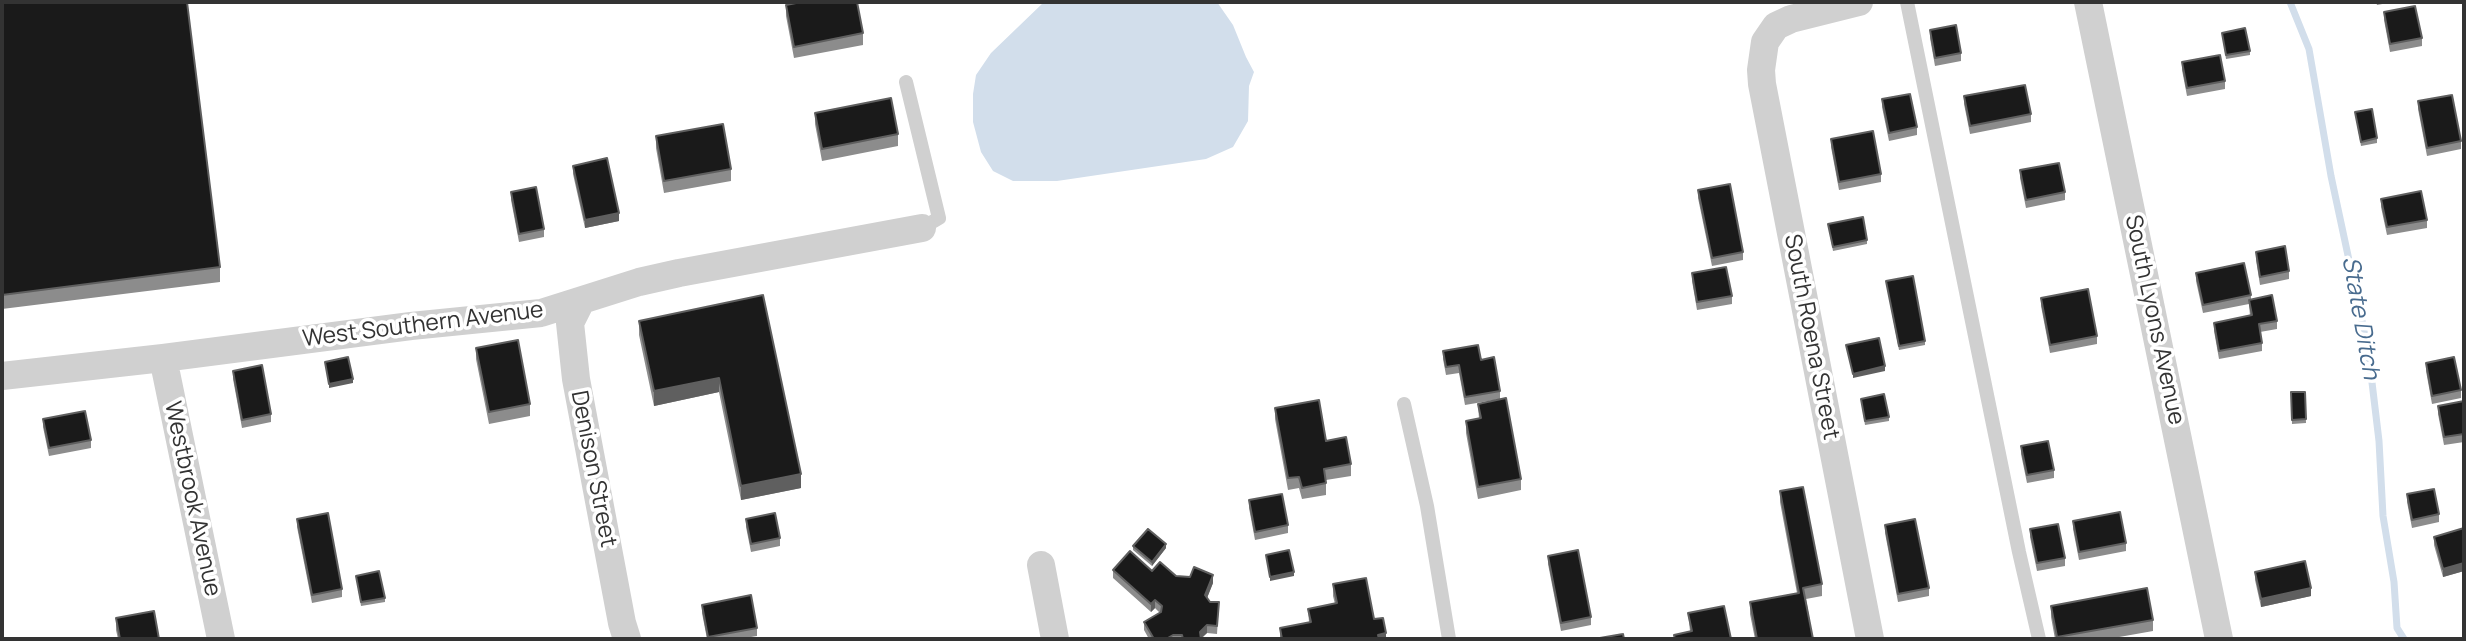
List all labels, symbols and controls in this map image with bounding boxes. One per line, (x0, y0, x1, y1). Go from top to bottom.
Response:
street label: South Lyons Avenue (2118, 213, 2190, 427)
street label: South Roena Street (1778, 232, 1844, 442)
water label: State Ditch (2335, 254, 2385, 382)
street label: West Southern Avenue (301, 297, 545, 353)
street label: Denison Street (564, 388, 622, 550)
street label: Westbrook Avenue (158, 399, 226, 599)

